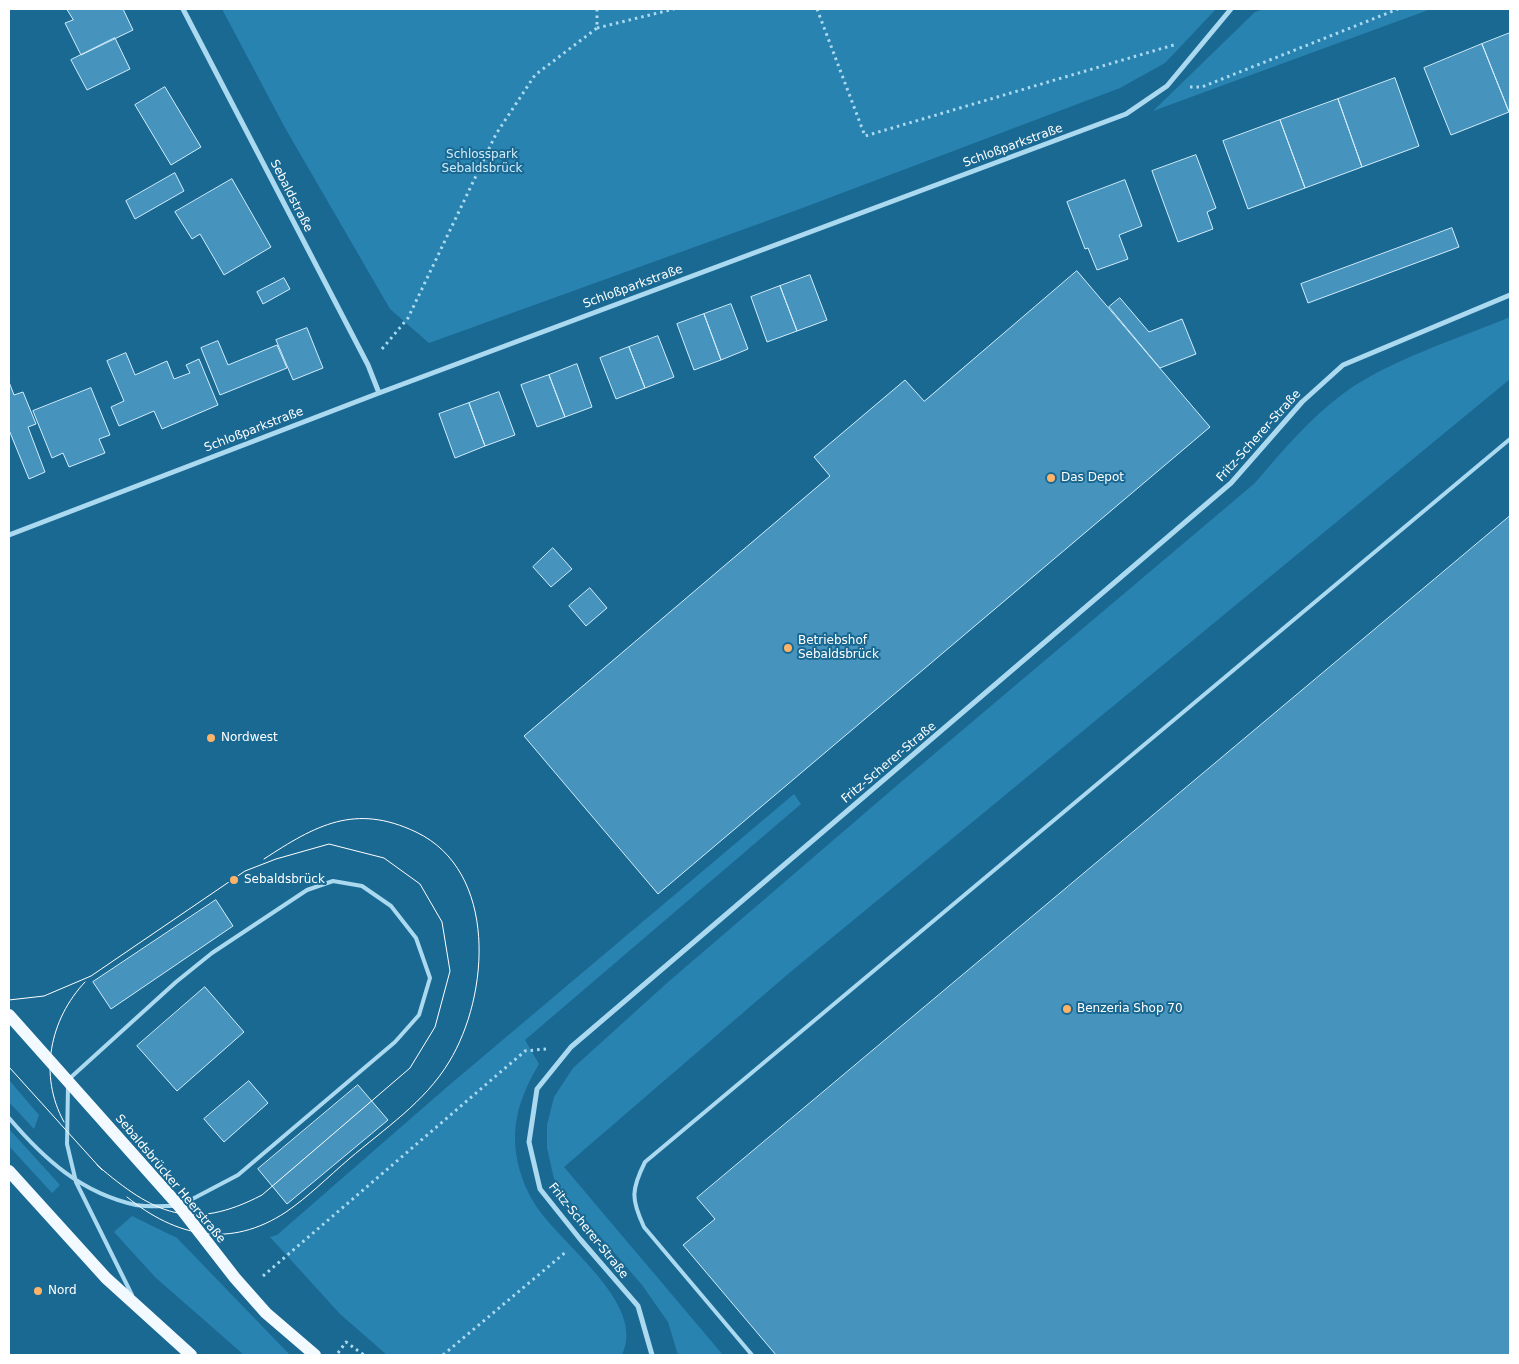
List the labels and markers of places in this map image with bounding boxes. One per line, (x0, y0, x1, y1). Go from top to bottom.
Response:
place label: Das Depot (1061, 471, 1124, 485)
marker: Das Depot (1045, 472, 1057, 484)
place label: Betriebshof Sebaldsbrück (798, 634, 879, 662)
marker: Betriebshof Sebaldsbrück (782, 642, 794, 654)
place label: Nordwest (221, 731, 278, 745)
marker: Nordwest (205, 732, 217, 744)
place label: Sebaldsbrück (244, 873, 325, 887)
marker: Sebaldsbrück (228, 874, 240, 886)
place label: Benzeria Shop 70 (1077, 1002, 1183, 1016)
marker: Benzeria Shop 70 (1061, 1003, 1073, 1015)
place label: Nord (48, 1284, 77, 1298)
marker: Nord (32, 1285, 44, 1297)

